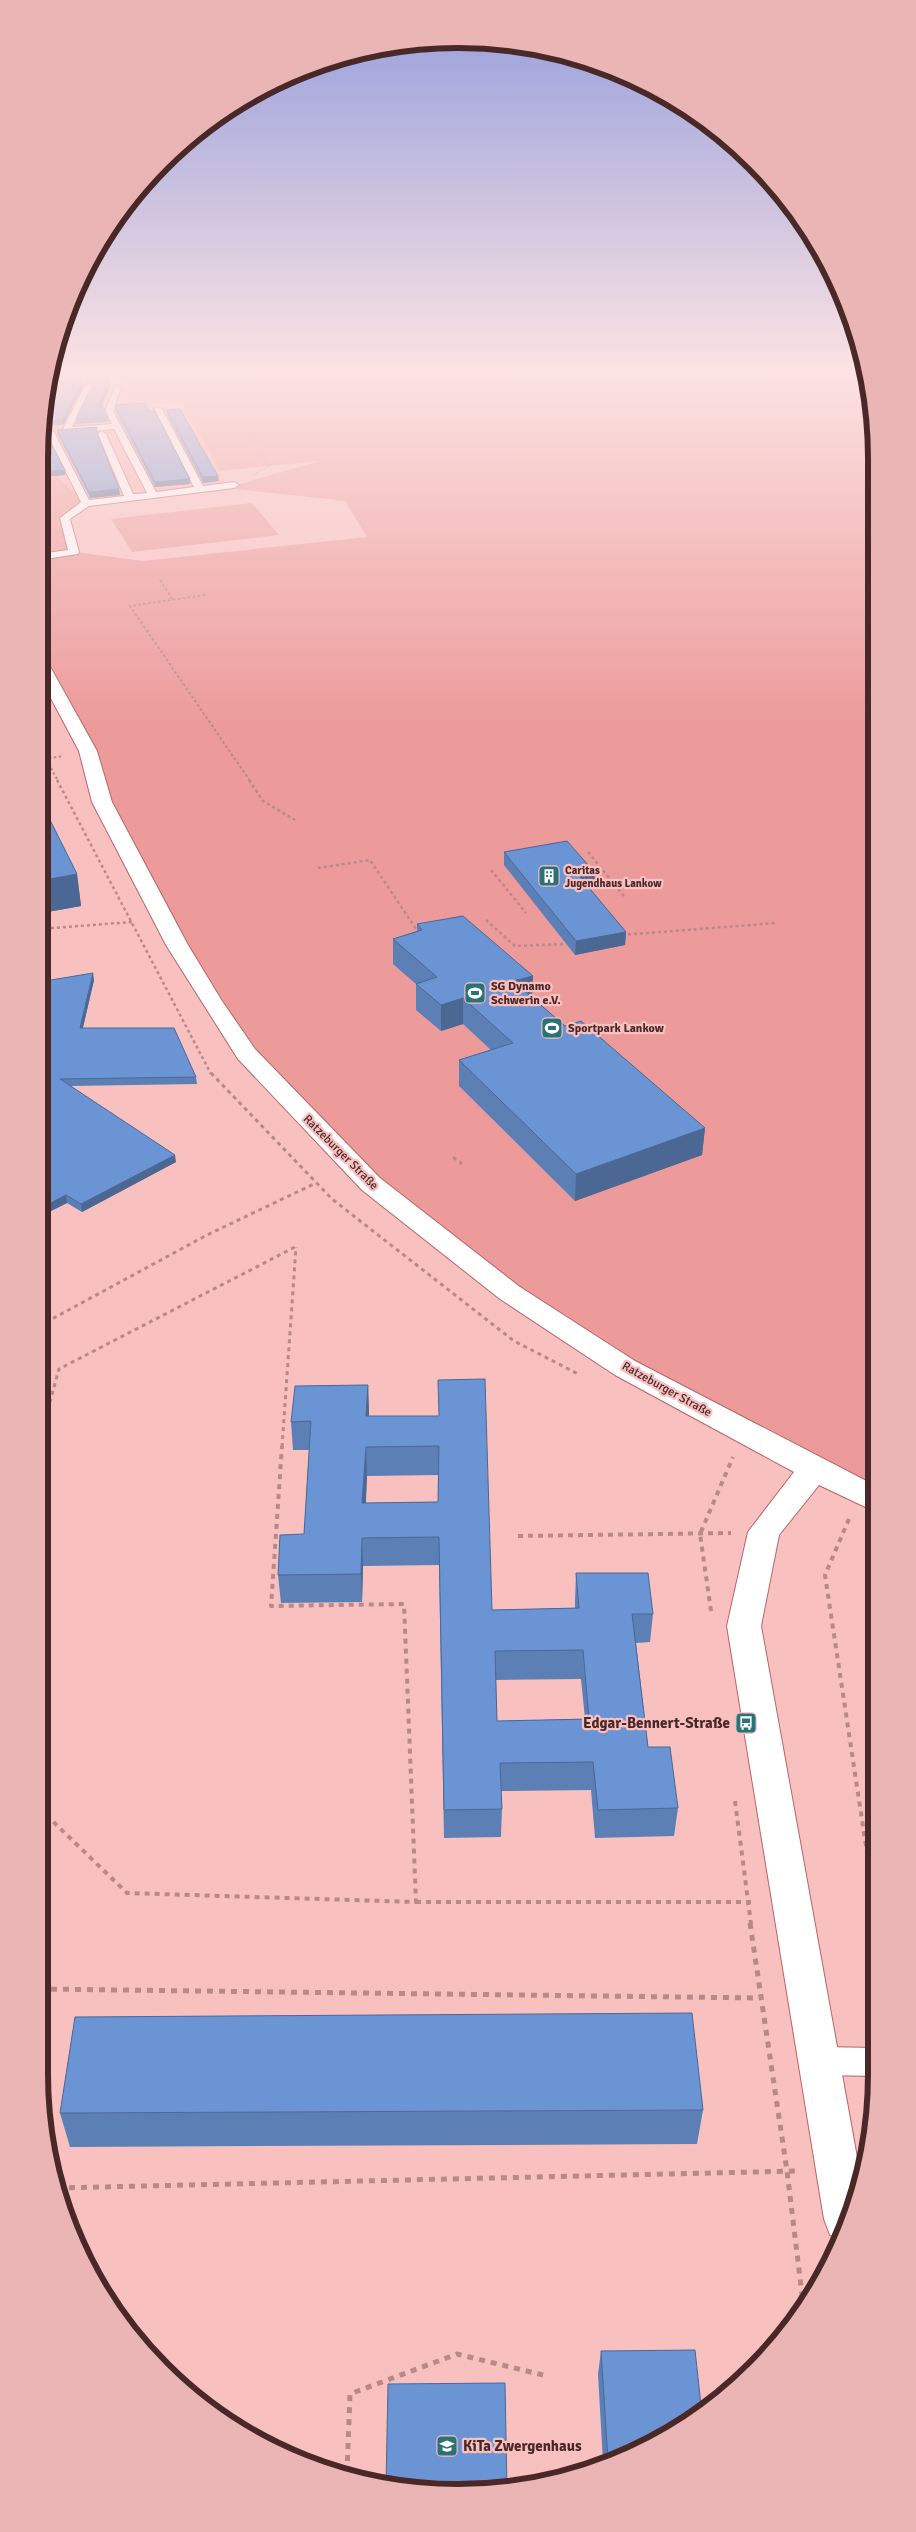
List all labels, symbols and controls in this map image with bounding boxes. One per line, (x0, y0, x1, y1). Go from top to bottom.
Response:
building icon: Caritas Jugendhaus Lankow (537, 864, 561, 888)
place label: Caritas Jugendhaus Lankow (565, 864, 662, 890)
place label: SG Dynamo Schwerin e.V. (491, 979, 561, 1008)
sports icon: SG Dynamo Schwerin e.V. (463, 981, 487, 1005)
sports icon: Sportpark Lankow (540, 1016, 564, 1040)
place label: Sportpark Lankow (568, 1021, 665, 1036)
street label: Ratzeburger Straße (300, 1112, 381, 1193)
street label: Ratzeburger Straße (619, 1359, 714, 1420)
bus stop icon: Edgar-Bennert-Straße (734, 1711, 758, 1735)
place label: Edgar-Bennert-Straße (583, 1714, 730, 1732)
school or university icon: KiTa Zwergenhaus (435, 2434, 459, 2458)
place label: KiTa Zwergenhaus (463, 2437, 582, 2455)

